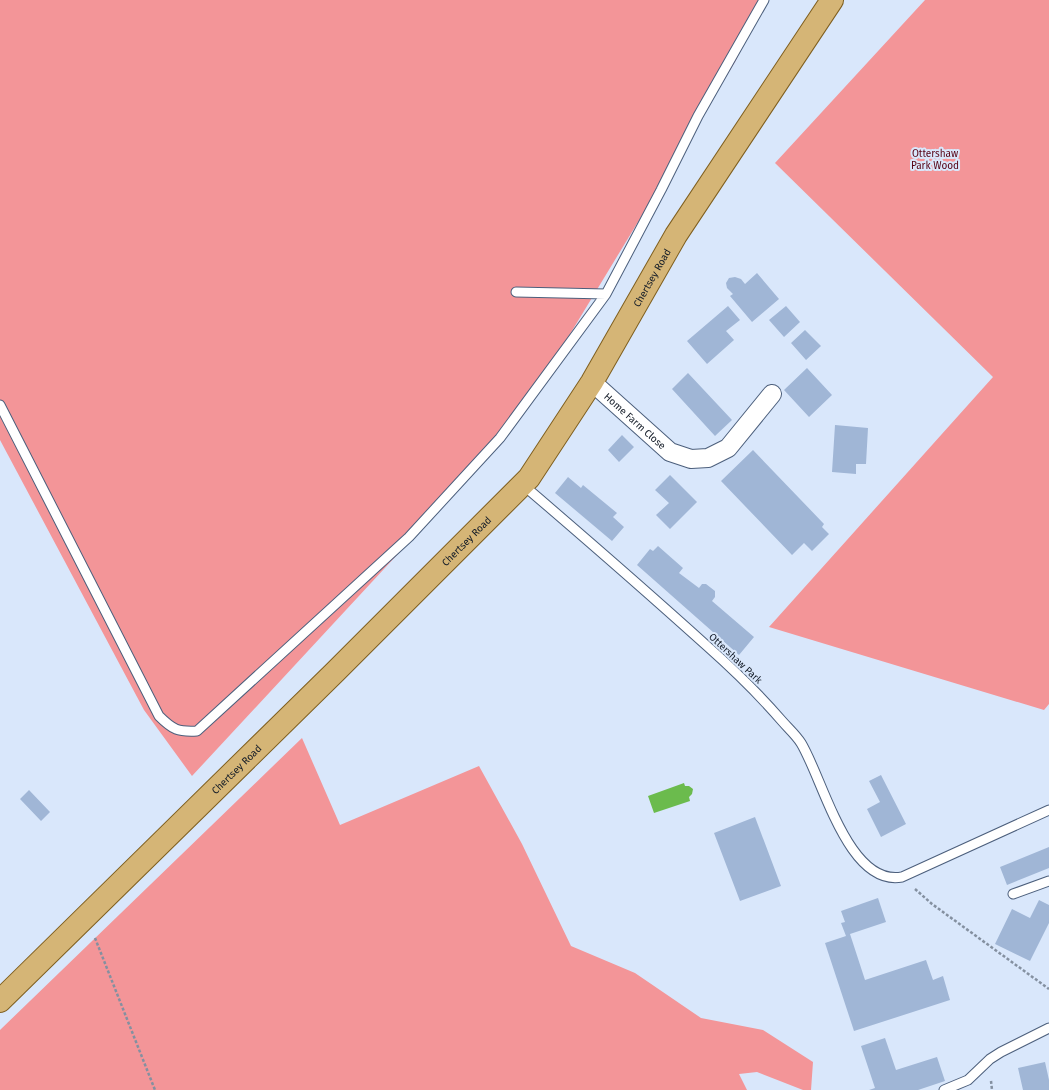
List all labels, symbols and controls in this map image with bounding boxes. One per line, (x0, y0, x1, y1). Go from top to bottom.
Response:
park label: Ottershaw Park Wood (911, 148, 959, 172)
street label: Chertsey Road (631, 247, 674, 309)
street label: Home Farm Close (601, 391, 668, 452)
street label: Chertsey Road (440, 514, 494, 569)
street label: Ottershaw Park (706, 631, 765, 687)
street label: Chertsey Road (209, 743, 264, 797)

